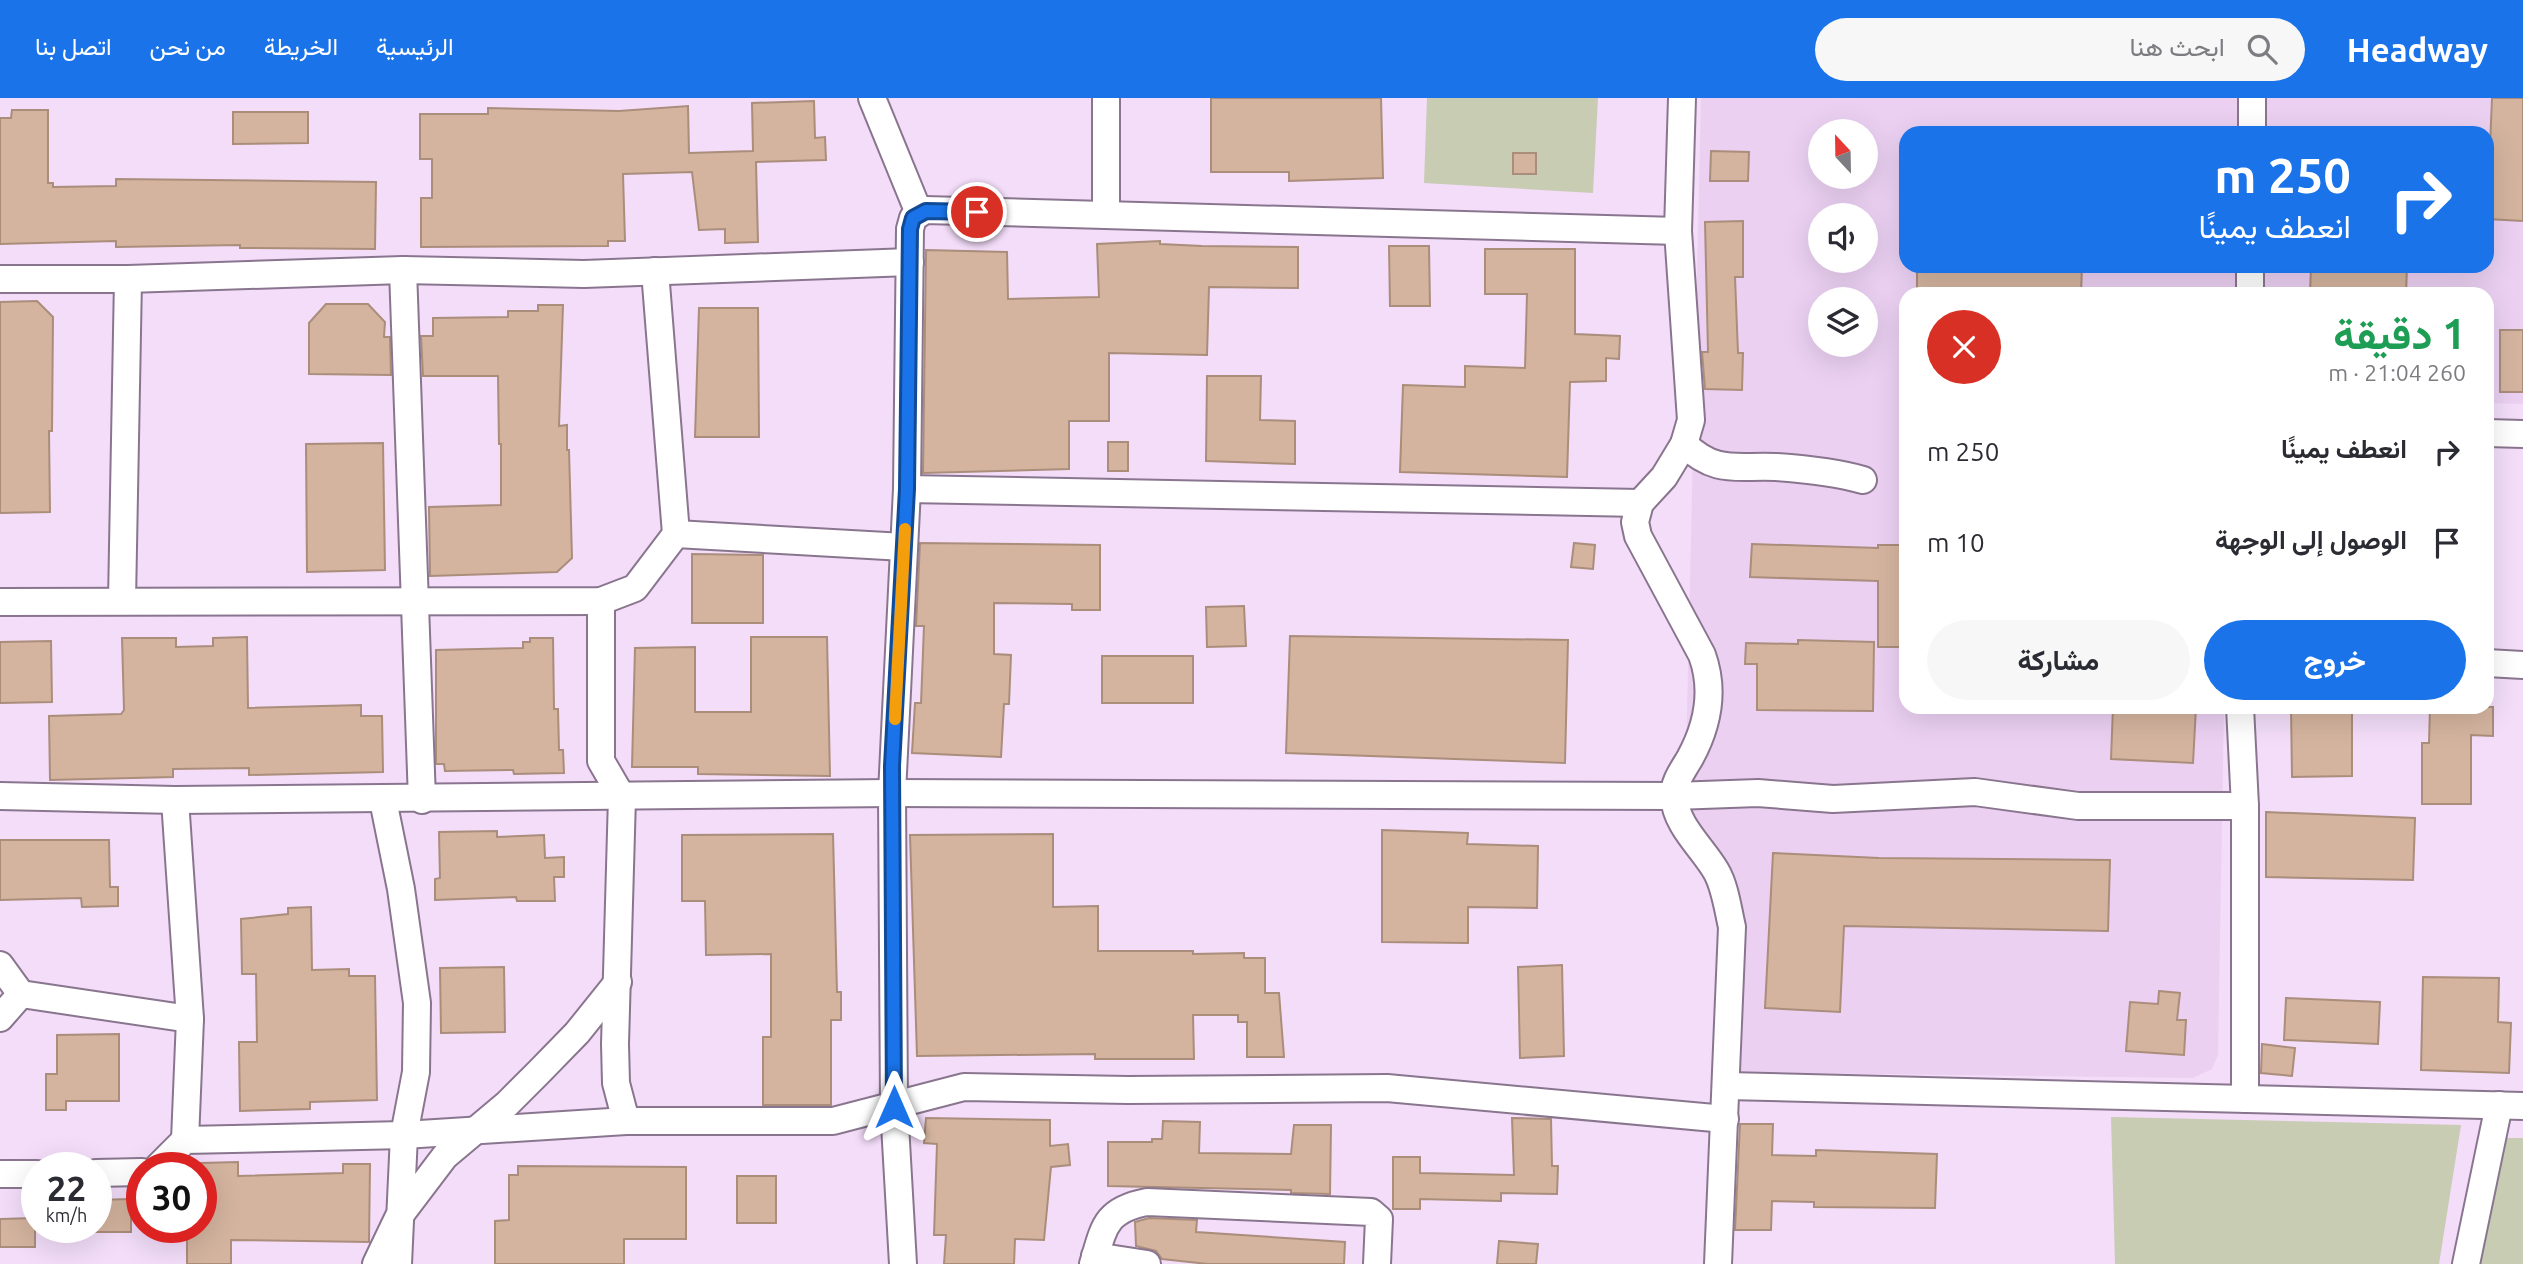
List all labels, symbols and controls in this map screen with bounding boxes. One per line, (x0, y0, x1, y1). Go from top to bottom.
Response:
search box (1815, 18, 2305, 81)
icon: search (2243, 30, 2281, 68)
text: Headway (2347, 31, 2488, 68)
text: ابحث هنا (2130, 32, 2225, 61)
text: اتصل بنا (35, 33, 112, 60)
text: من نحن (150, 33, 226, 60)
text: الخريطة (264, 33, 338, 60)
text: الرئيسية (376, 33, 454, 60)
north arrow (1808, 119, 1878, 189)
map controls (1808, 119, 1878, 357)
text: 250 m (2214, 147, 2351, 202)
icon: right (2375, 154, 2466, 245)
pin (947, 182, 1007, 242)
icon: arrive (958, 193, 996, 231)
button: sound (1808, 203, 1878, 273)
text: انعطف يمينًا (2198, 208, 2351, 244)
button: layers (1808, 287, 1878, 357)
button: close (1927, 310, 2001, 384)
text: 1 دقيقة (2333, 310, 2466, 357)
text: 260 m · 21:04 (2328, 360, 2466, 385)
icon: right (2428, 433, 2466, 471)
text: انعطف يمينًا (2281, 434, 2407, 463)
text: 250 m (1927, 437, 1999, 466)
icon: arrive (2428, 524, 2466, 562)
text: الوصول إلى الوجهة (2215, 525, 2407, 554)
text: 10 m (1927, 528, 1985, 557)
button: مشاركة (1927, 620, 2190, 700)
button: خروج (2204, 620, 2466, 700)
position arrow (857, 1070, 931, 1144)
speed limit sign: 30 (126, 1152, 217, 1243)
text: 22 (47, 1168, 86, 1208)
text: km/h (46, 1205, 87, 1225)

